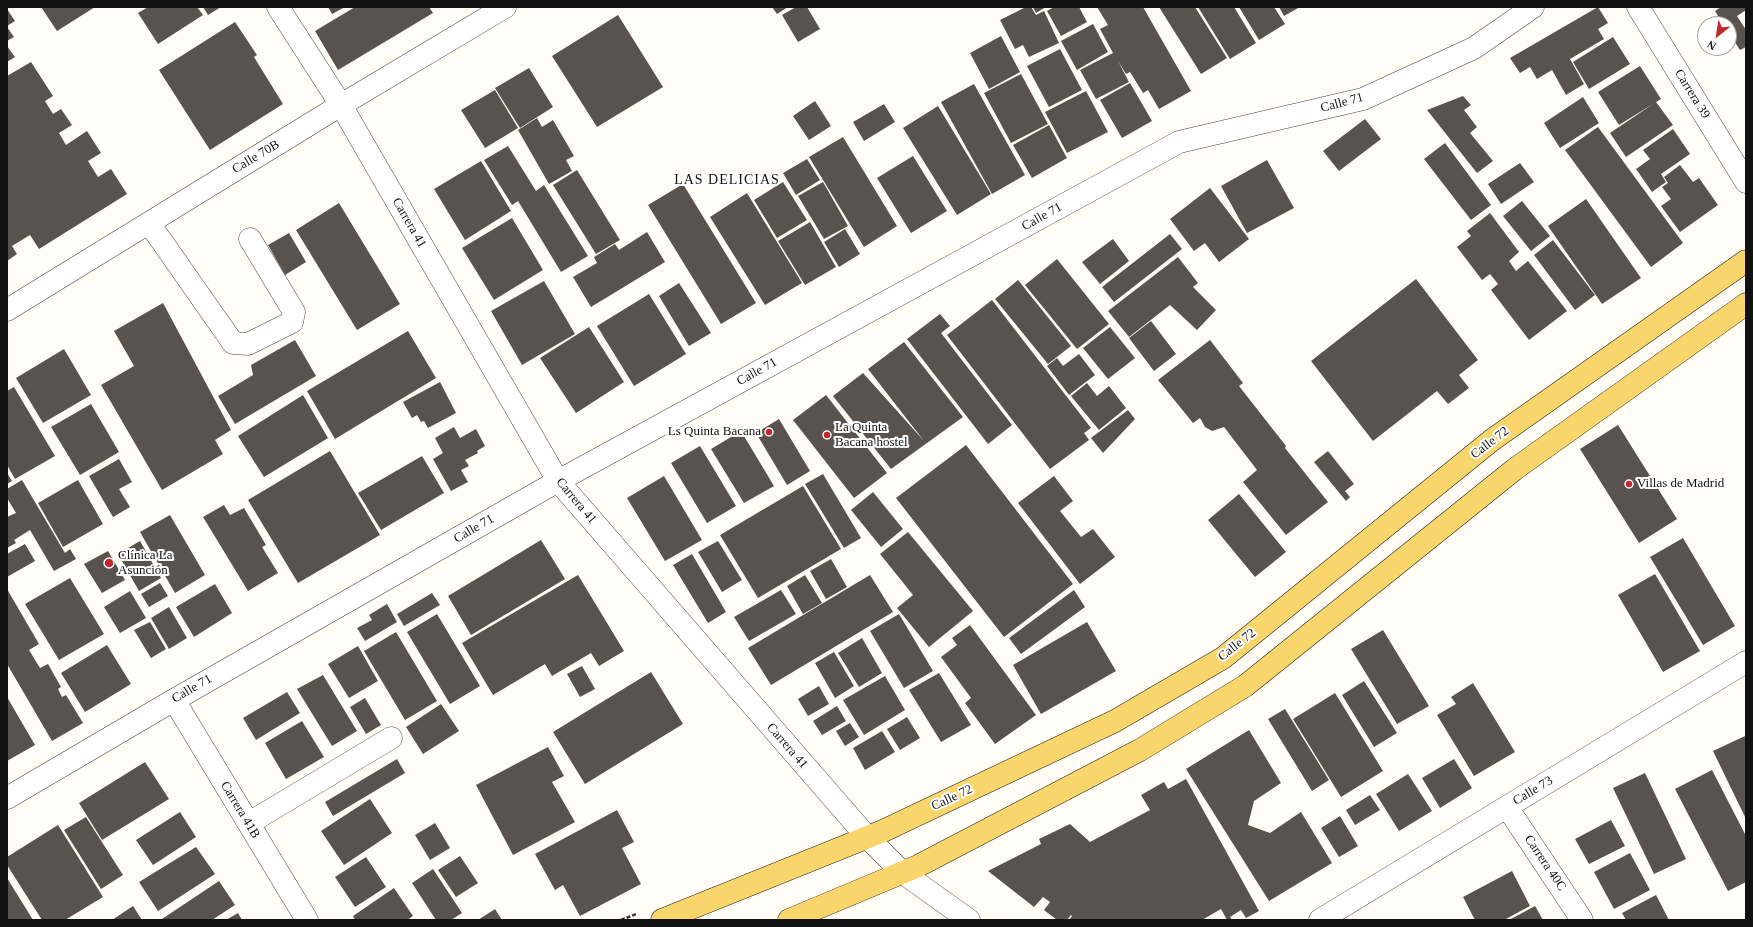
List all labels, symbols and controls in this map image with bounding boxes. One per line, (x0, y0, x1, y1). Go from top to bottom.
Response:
north arrow (1697, 16, 1737, 56)
text: N (1705, 38, 1718, 53)
street label: Carrera 39 (1671, 66, 1713, 122)
street label: Calle 71 (1319, 90, 1365, 116)
street label: Calle 70B (230, 137, 282, 177)
district label: LAS DELICIAS (674, 172, 780, 188)
street label: Carrera 41 (388, 195, 430, 251)
street label: Calle 71 (1019, 200, 1065, 234)
street label: Calle 71 (734, 355, 780, 389)
place label: La Quinta Bacana hostel (835, 420, 908, 451)
place label: Ls Quinta Bacana (668, 424, 761, 440)
street label: Calle 72 (1468, 424, 1512, 462)
marker: Ls Quinta Bacana (764, 427, 774, 437)
marker: La Quinta Bacana hostel (822, 430, 832, 440)
street label: Carrera 41 (552, 475, 600, 527)
place label: Villas de Madrid (1637, 476, 1724, 492)
marker: Villas de Madrid (1624, 479, 1634, 489)
street label: Calle 71 (451, 511, 497, 547)
place label: Clínica La Asunción (118, 548, 173, 579)
marker: Clínica La Asunción (103, 557, 115, 569)
street label: Calle 72 (1215, 625, 1259, 665)
street label: Calle 71 (169, 671, 215, 707)
street label: Carrera 41 (763, 720, 811, 772)
street label: Calle 73 (1510, 773, 1556, 809)
street label: Carrera 41B (217, 779, 263, 841)
street label: Calle 72 (929, 782, 975, 814)
street label: Carrera 40C (1521, 832, 1569, 894)

